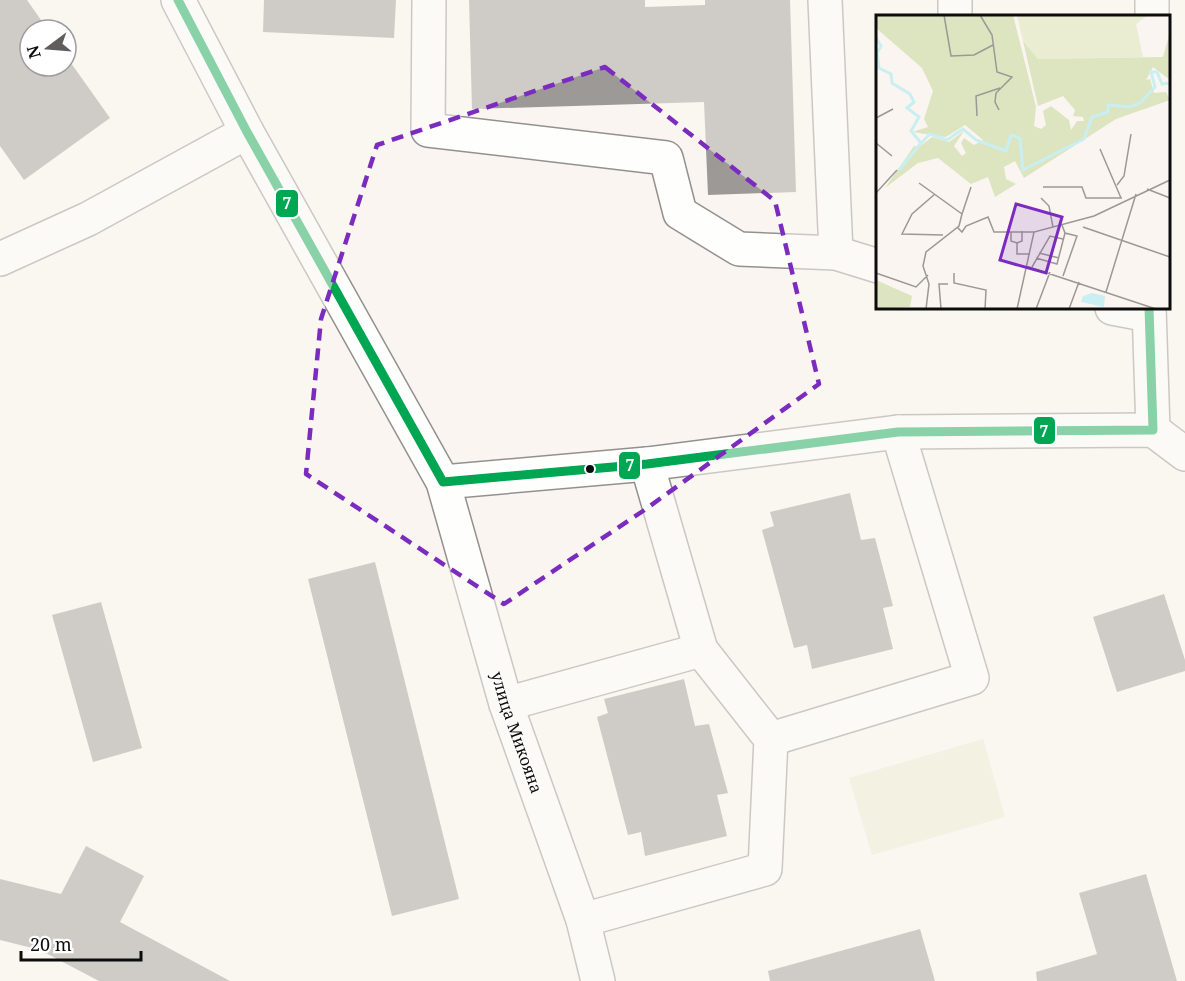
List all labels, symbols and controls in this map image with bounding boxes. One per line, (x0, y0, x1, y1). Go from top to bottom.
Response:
inset map (876, 15, 1170, 309)
north arrow (18, 18, 78, 78)
text: N (21, 43, 46, 61)
line badge: 7 (275, 189, 299, 218)
text: 7 (282, 192, 292, 214)
line badge: 7 (1033, 416, 1056, 445)
text: 7 (1039, 420, 1049, 442)
line badge: 7 (618, 451, 641, 480)
text: 7 (625, 454, 635, 476)
unlabelled marker (584, 463, 596, 475)
street label: улица Микояна (486, 669, 548, 796)
scale bar (21, 924, 141, 962)
text: 20 m (30, 932, 72, 956)

